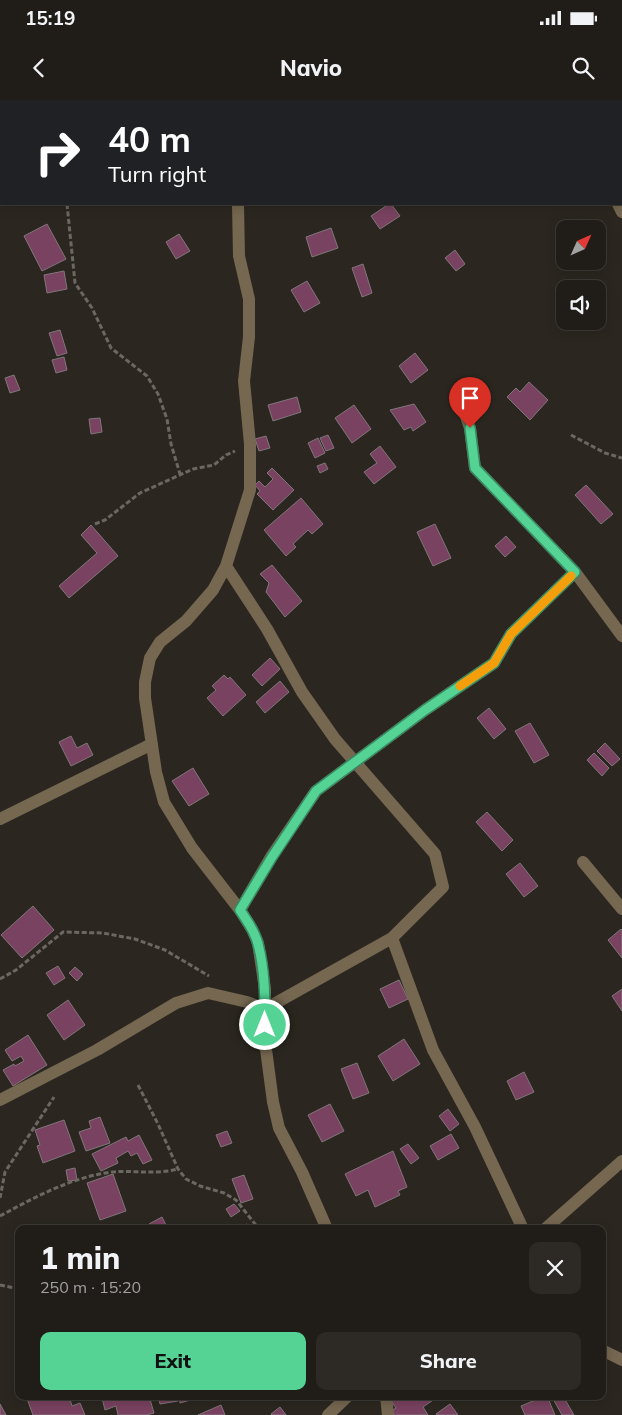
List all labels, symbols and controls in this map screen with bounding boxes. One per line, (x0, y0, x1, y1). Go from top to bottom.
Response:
text: 15:19 (25, 6, 75, 30)
icon: back (25, 54, 53, 82)
text: Navio (280, 54, 342, 82)
icon: search (569, 54, 597, 82)
text: 40 m (108, 117, 191, 161)
icon: right (25, 120, 90, 185)
text: Turn right (108, 160, 206, 188)
north arrow (556, 220, 606, 270)
map controls (556, 220, 606, 330)
button: sound (556, 280, 606, 330)
pin (449, 377, 491, 428)
icon: arrive (456, 384, 484, 412)
position arrow (238, 998, 290, 1050)
text: 1 min (40, 1239, 120, 1277)
button: close (529, 1242, 581, 1294)
text: 250 m · 15:20 (40, 1277, 141, 1297)
button: Exit (40, 1332, 306, 1390)
button: Share (316, 1332, 581, 1390)

